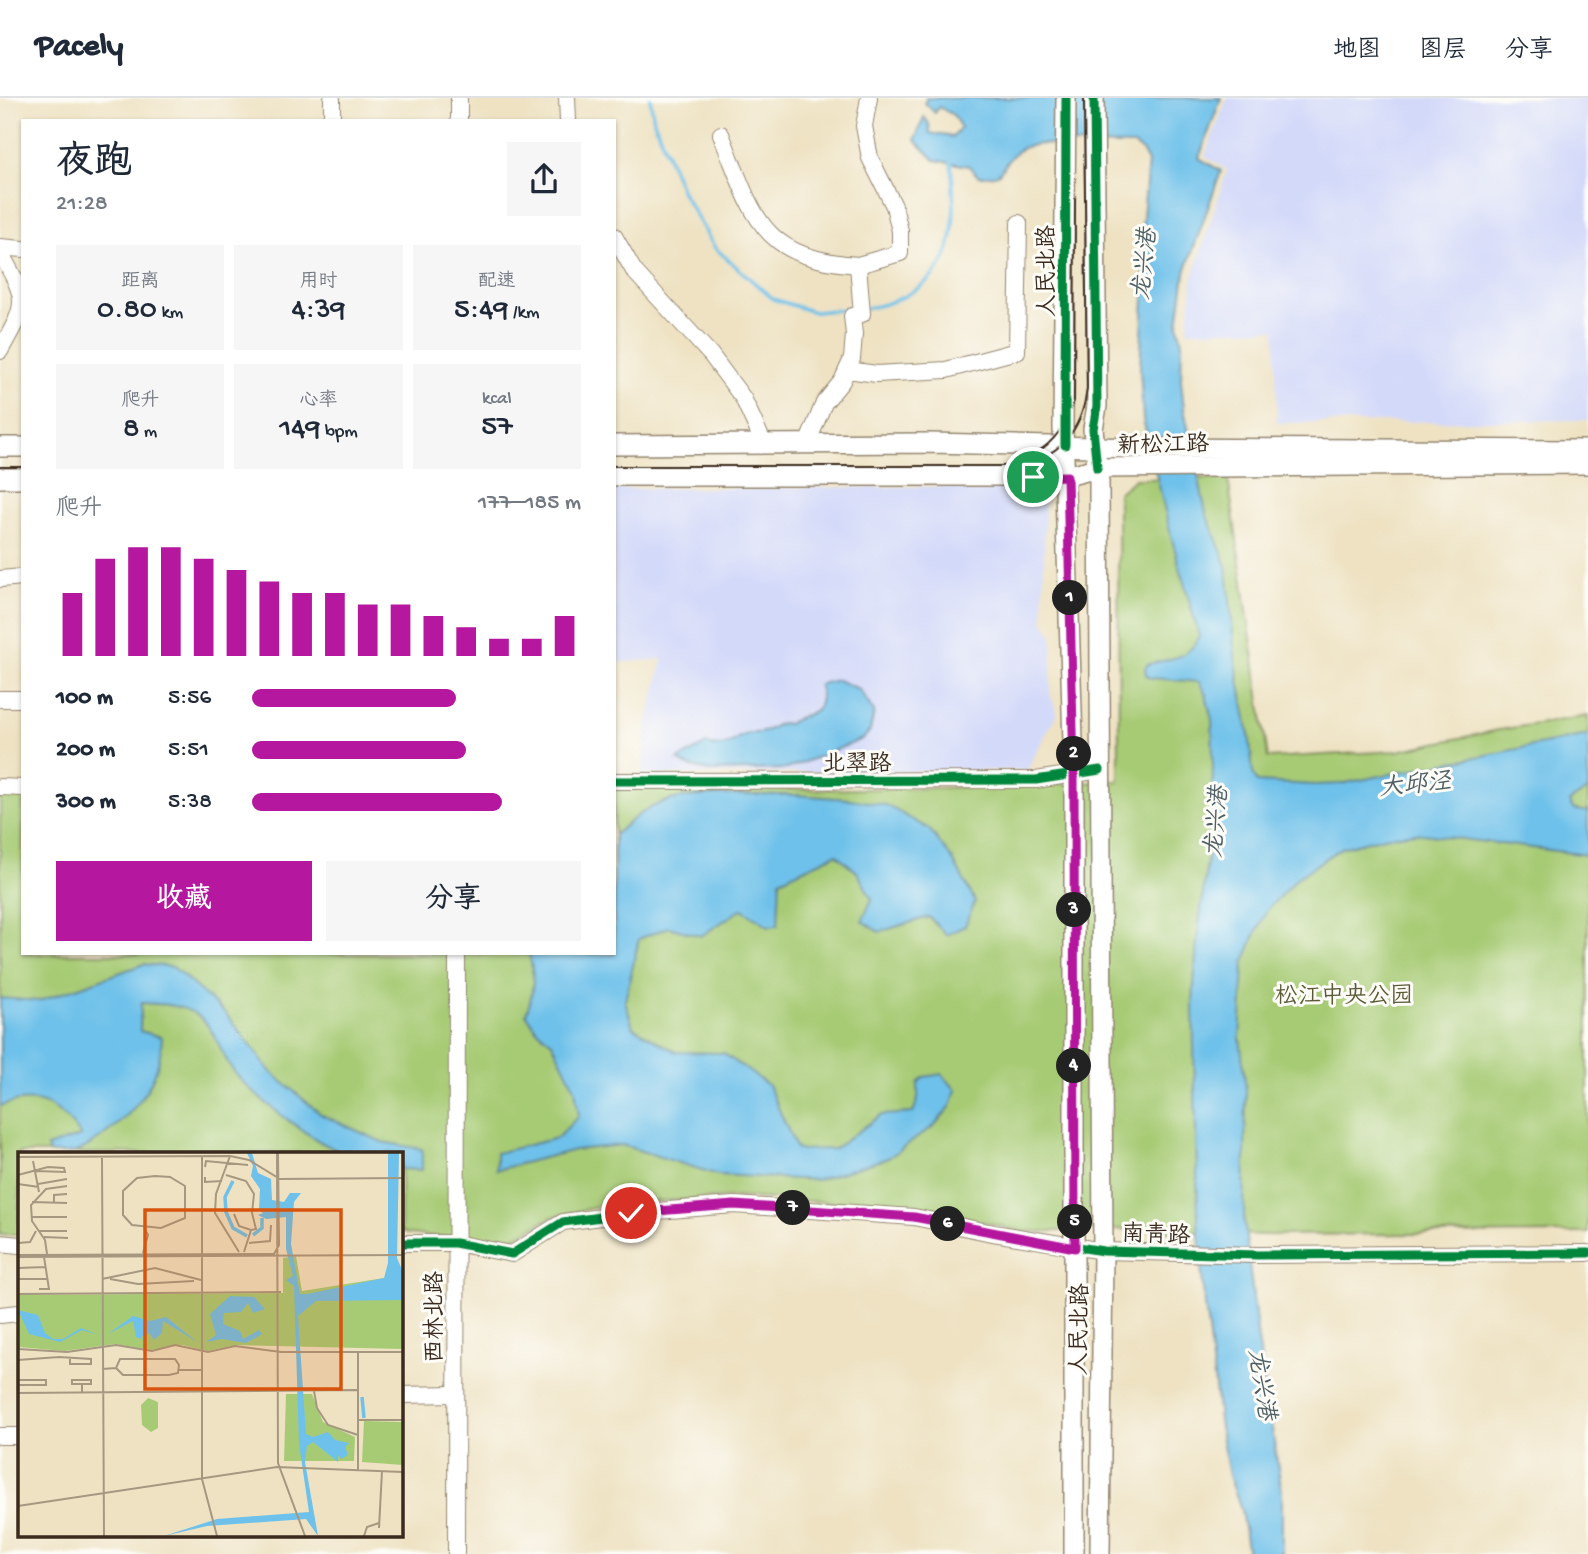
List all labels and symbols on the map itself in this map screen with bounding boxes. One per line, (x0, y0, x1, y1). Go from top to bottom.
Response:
street label: 人民北路 (1034, 225, 1062, 317)
water label: 龙兴港 (1127, 225, 1165, 302)
street label: 新松江路 (1117, 431, 1209, 461)
pin (1003, 447, 1063, 507)
pin: 1 (1052, 580, 1088, 616)
pin: 2 (1056, 736, 1092, 772)
street label: 北翠路 (823, 751, 892, 779)
water label: 大邱泾 (1378, 767, 1454, 805)
water label: 龙兴港 (1200, 783, 1236, 859)
pin: 3 (1056, 892, 1092, 928)
park label: 松江中央公园 (1275, 982, 1413, 1011)
pin: 4 (1056, 1048, 1092, 1084)
inset map (18, 1152, 402, 1536)
pin (601, 1183, 661, 1243)
pin: 7 (776, 1190, 810, 1226)
pin: 5 (1058, 1204, 1092, 1240)
pin: 6 (930, 1206, 965, 1242)
street label: 南青路 (1121, 1221, 1191, 1251)
street label: 西林北路 (422, 1271, 450, 1363)
street label: 人民北路 (1066, 1283, 1096, 1375)
water label: 龙兴港 (1240, 1347, 1281, 1424)

